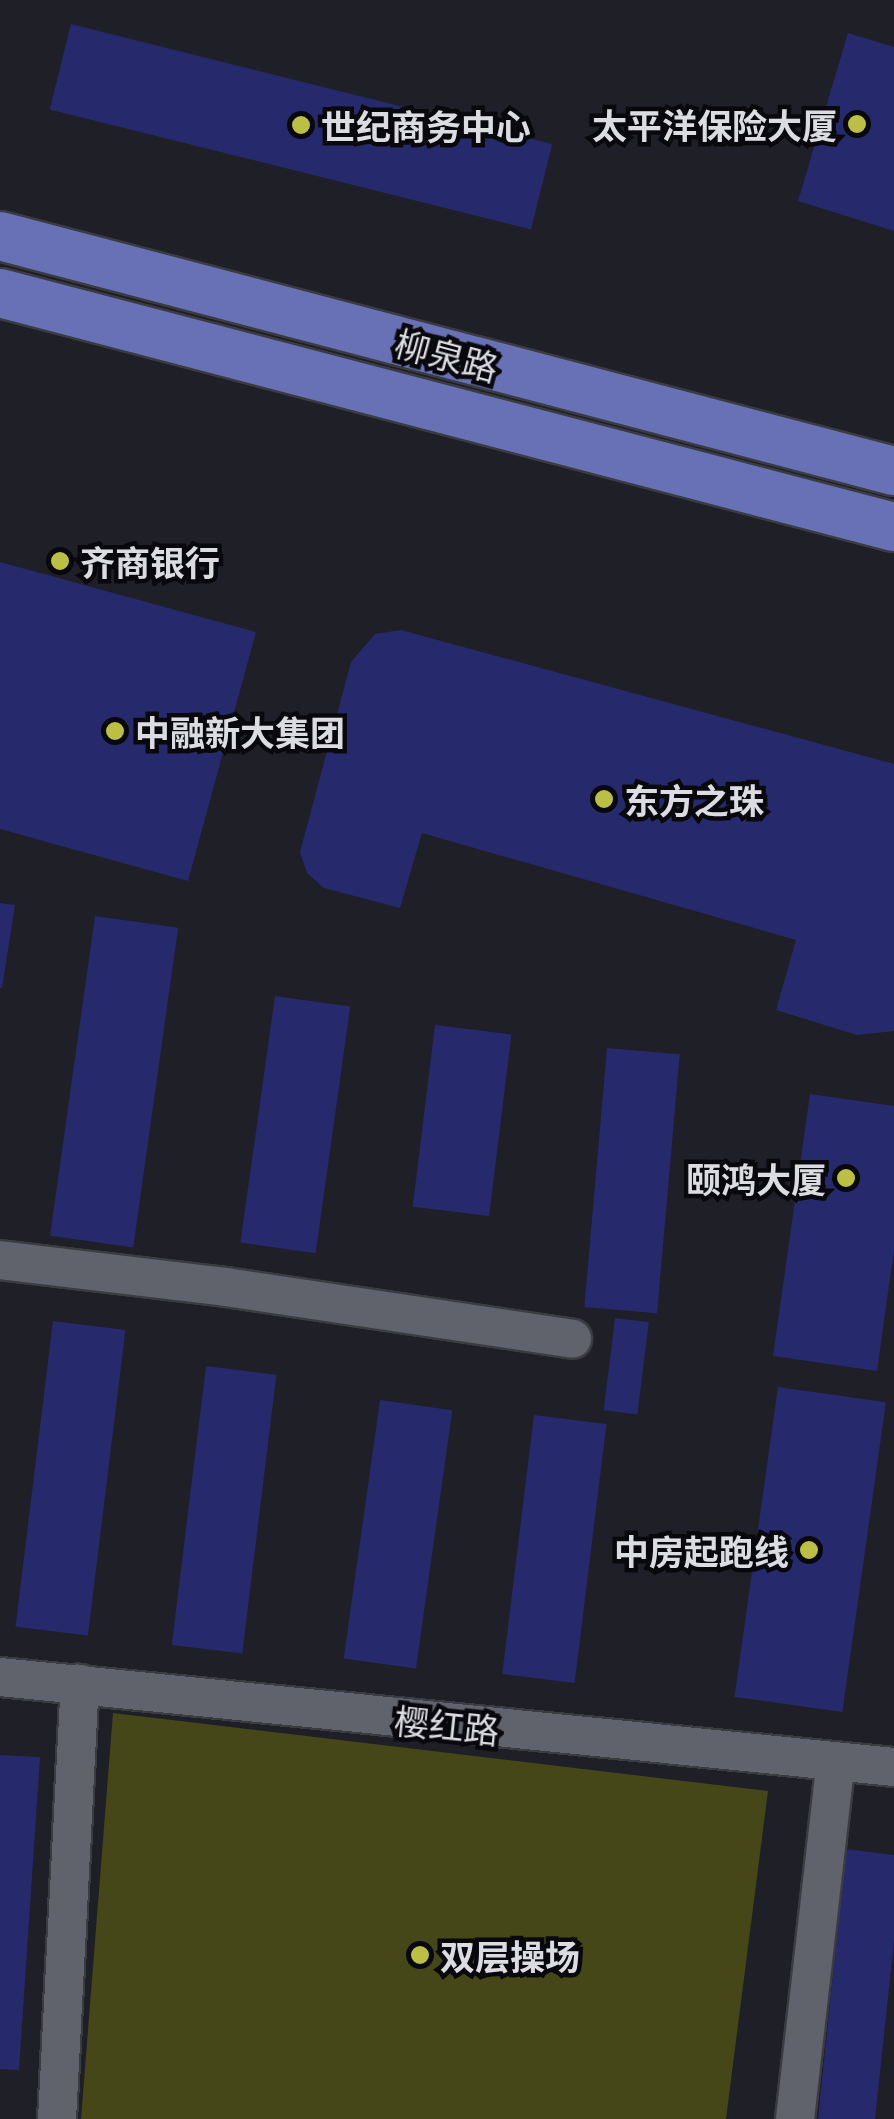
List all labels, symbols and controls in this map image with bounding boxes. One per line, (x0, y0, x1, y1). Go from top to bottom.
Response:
place label: 太平洋保险大厦 (592, 103, 837, 145)
place label: 世纪商务中心 (321, 104, 531, 146)
marker: 太平洋保险大厦 (846, 113, 868, 135)
marker: 世纪商务中心 (290, 114, 312, 136)
street label: 柳泉路 (391, 320, 503, 388)
place label: 齐商银行 (80, 540, 220, 582)
marker: 齐商银行 (49, 550, 71, 572)
place label: 中融新大集团 (135, 710, 345, 752)
marker: 中融新大集团 (104, 720, 126, 742)
place label: 东方之珠 (624, 778, 764, 820)
marker: 东方之珠 (593, 788, 615, 810)
place label: 颐鸿大厦 (686, 1157, 826, 1199)
marker: 颐鸿大厦 (835, 1167, 857, 1189)
place label: 中房起跑线 (614, 1529, 789, 1571)
marker: 中房起跑线 (798, 1539, 820, 1561)
street label: 樱红路 (393, 1698, 501, 1750)
place label: 双层操场 (440, 1934, 580, 1976)
marker: 双层操场 (409, 1944, 431, 1966)

